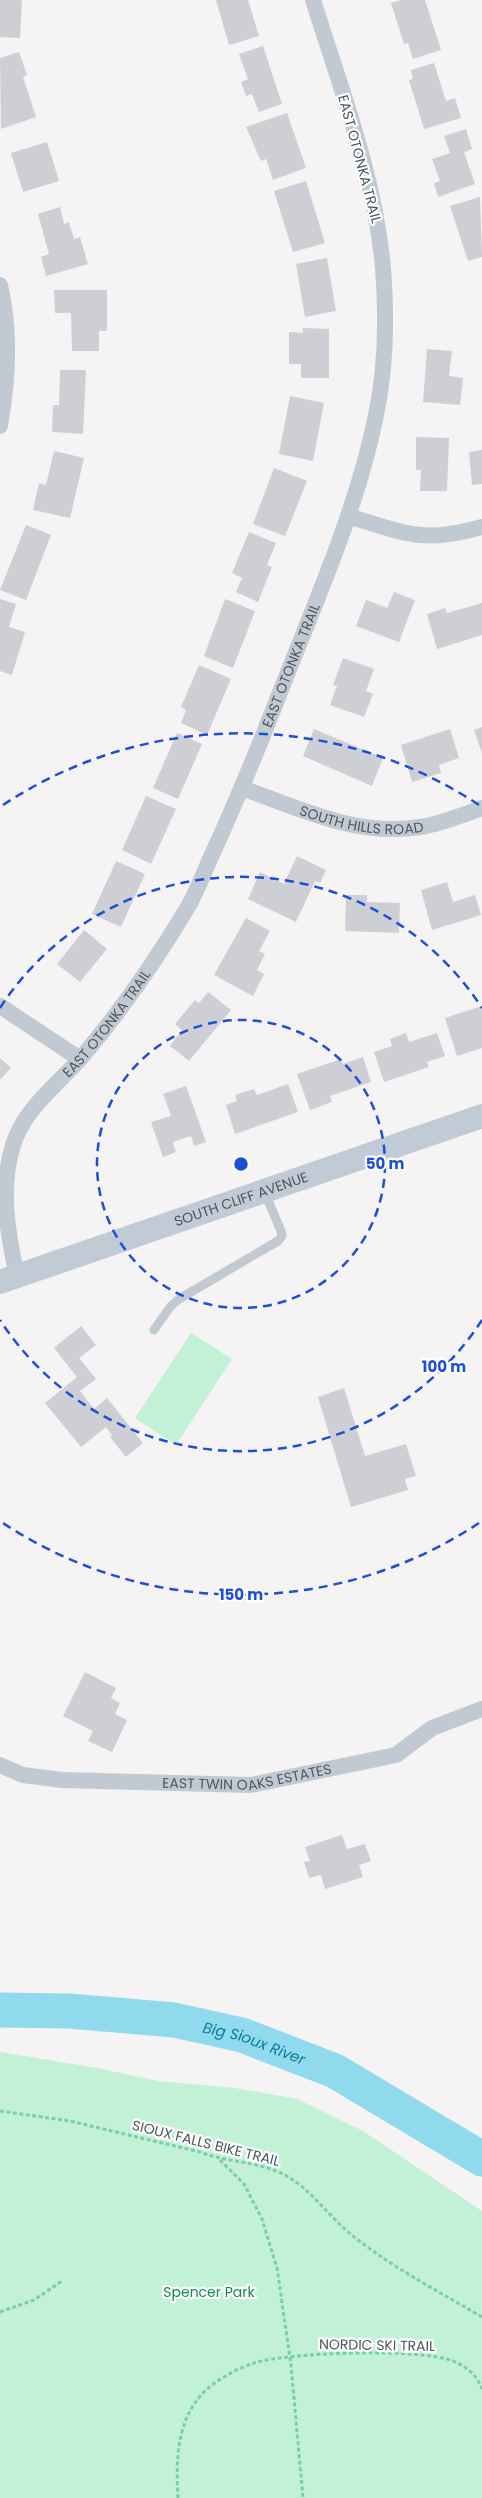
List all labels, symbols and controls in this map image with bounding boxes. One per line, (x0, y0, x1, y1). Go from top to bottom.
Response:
street label: EAST OTONKA TRAIL (333, 93, 387, 225)
street label: EAST OTONKA TRAIL (257, 600, 325, 730)
street label: SOUTH HILLS ROAD (297, 800, 425, 839)
street label: EAST OTONKA TRAIL (58, 966, 155, 1082)
text: 50 m (366, 1153, 404, 1174)
centre of rings (232, 1155, 250, 1173)
street label: SOUTH CLIFF AVENUE (171, 1167, 311, 1231)
text: 100 m (422, 1356, 466, 1377)
text: 150 m (219, 1584, 263, 1605)
street label: EAST TWIN OAKS ESTATES (162, 1759, 333, 1795)
water label: Big Sioux River (201, 2016, 309, 2069)
street label: SIOUX FALLS BIKE TRAIL (130, 2115, 282, 2171)
park label: Spencer Park (163, 2282, 256, 2302)
street label: NORDIC SKI TRAIL (319, 2334, 435, 2356)

